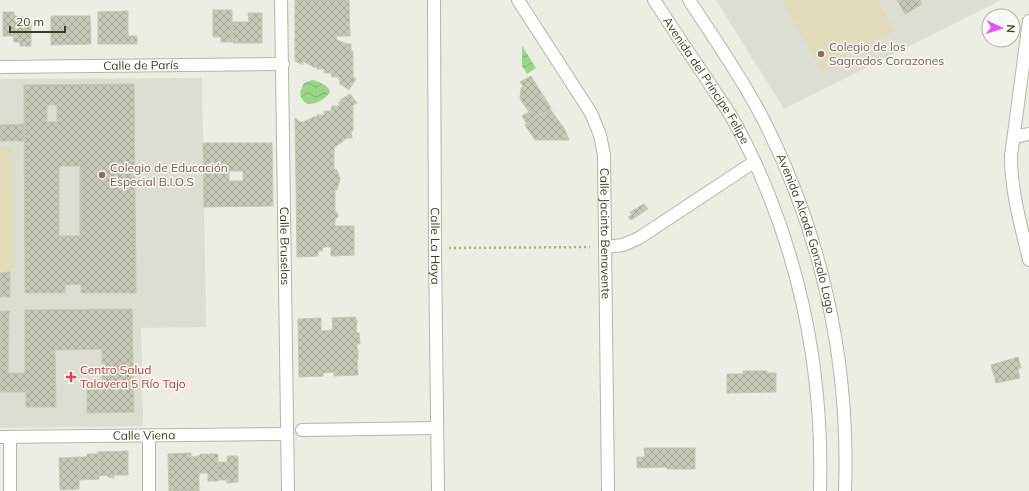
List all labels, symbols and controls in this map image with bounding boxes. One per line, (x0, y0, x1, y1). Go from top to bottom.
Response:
scale bar (10, 8, 65, 34)
north arrow (981, 8, 1021, 48)
text: 20 m (16, 14, 44, 29)
street label: Avenida del Príncipe Felipe (660, 14, 753, 147)
text: N (1004, 24, 1018, 33)
place label: Colegio de los Sagrados Corazones (829, 39, 944, 68)
marker: Colegio de los Sagrados Corazones (816, 49, 826, 59)
street label: Calle de París (103, 57, 179, 73)
street label: Avenida Alcade Gonzalo Lago (774, 151, 839, 315)
place label: Colegio de Educación Especial B.I.O.S (110, 160, 228, 189)
street label: Calle Jacinto Benavente (597, 168, 614, 299)
marker: Colegio de Educación Especial B.I.O.S (97, 170, 107, 180)
street label: Calle Bruselas (277, 207, 293, 285)
street label: Calle La Haya (428, 207, 443, 285)
place label: Centro Salud Talavera 5 Río Tajo (80, 362, 186, 391)
marker: Centro Salud Talavera 5 Río Tajo (65, 371, 77, 383)
street label: Calle Viena (113, 427, 175, 443)

